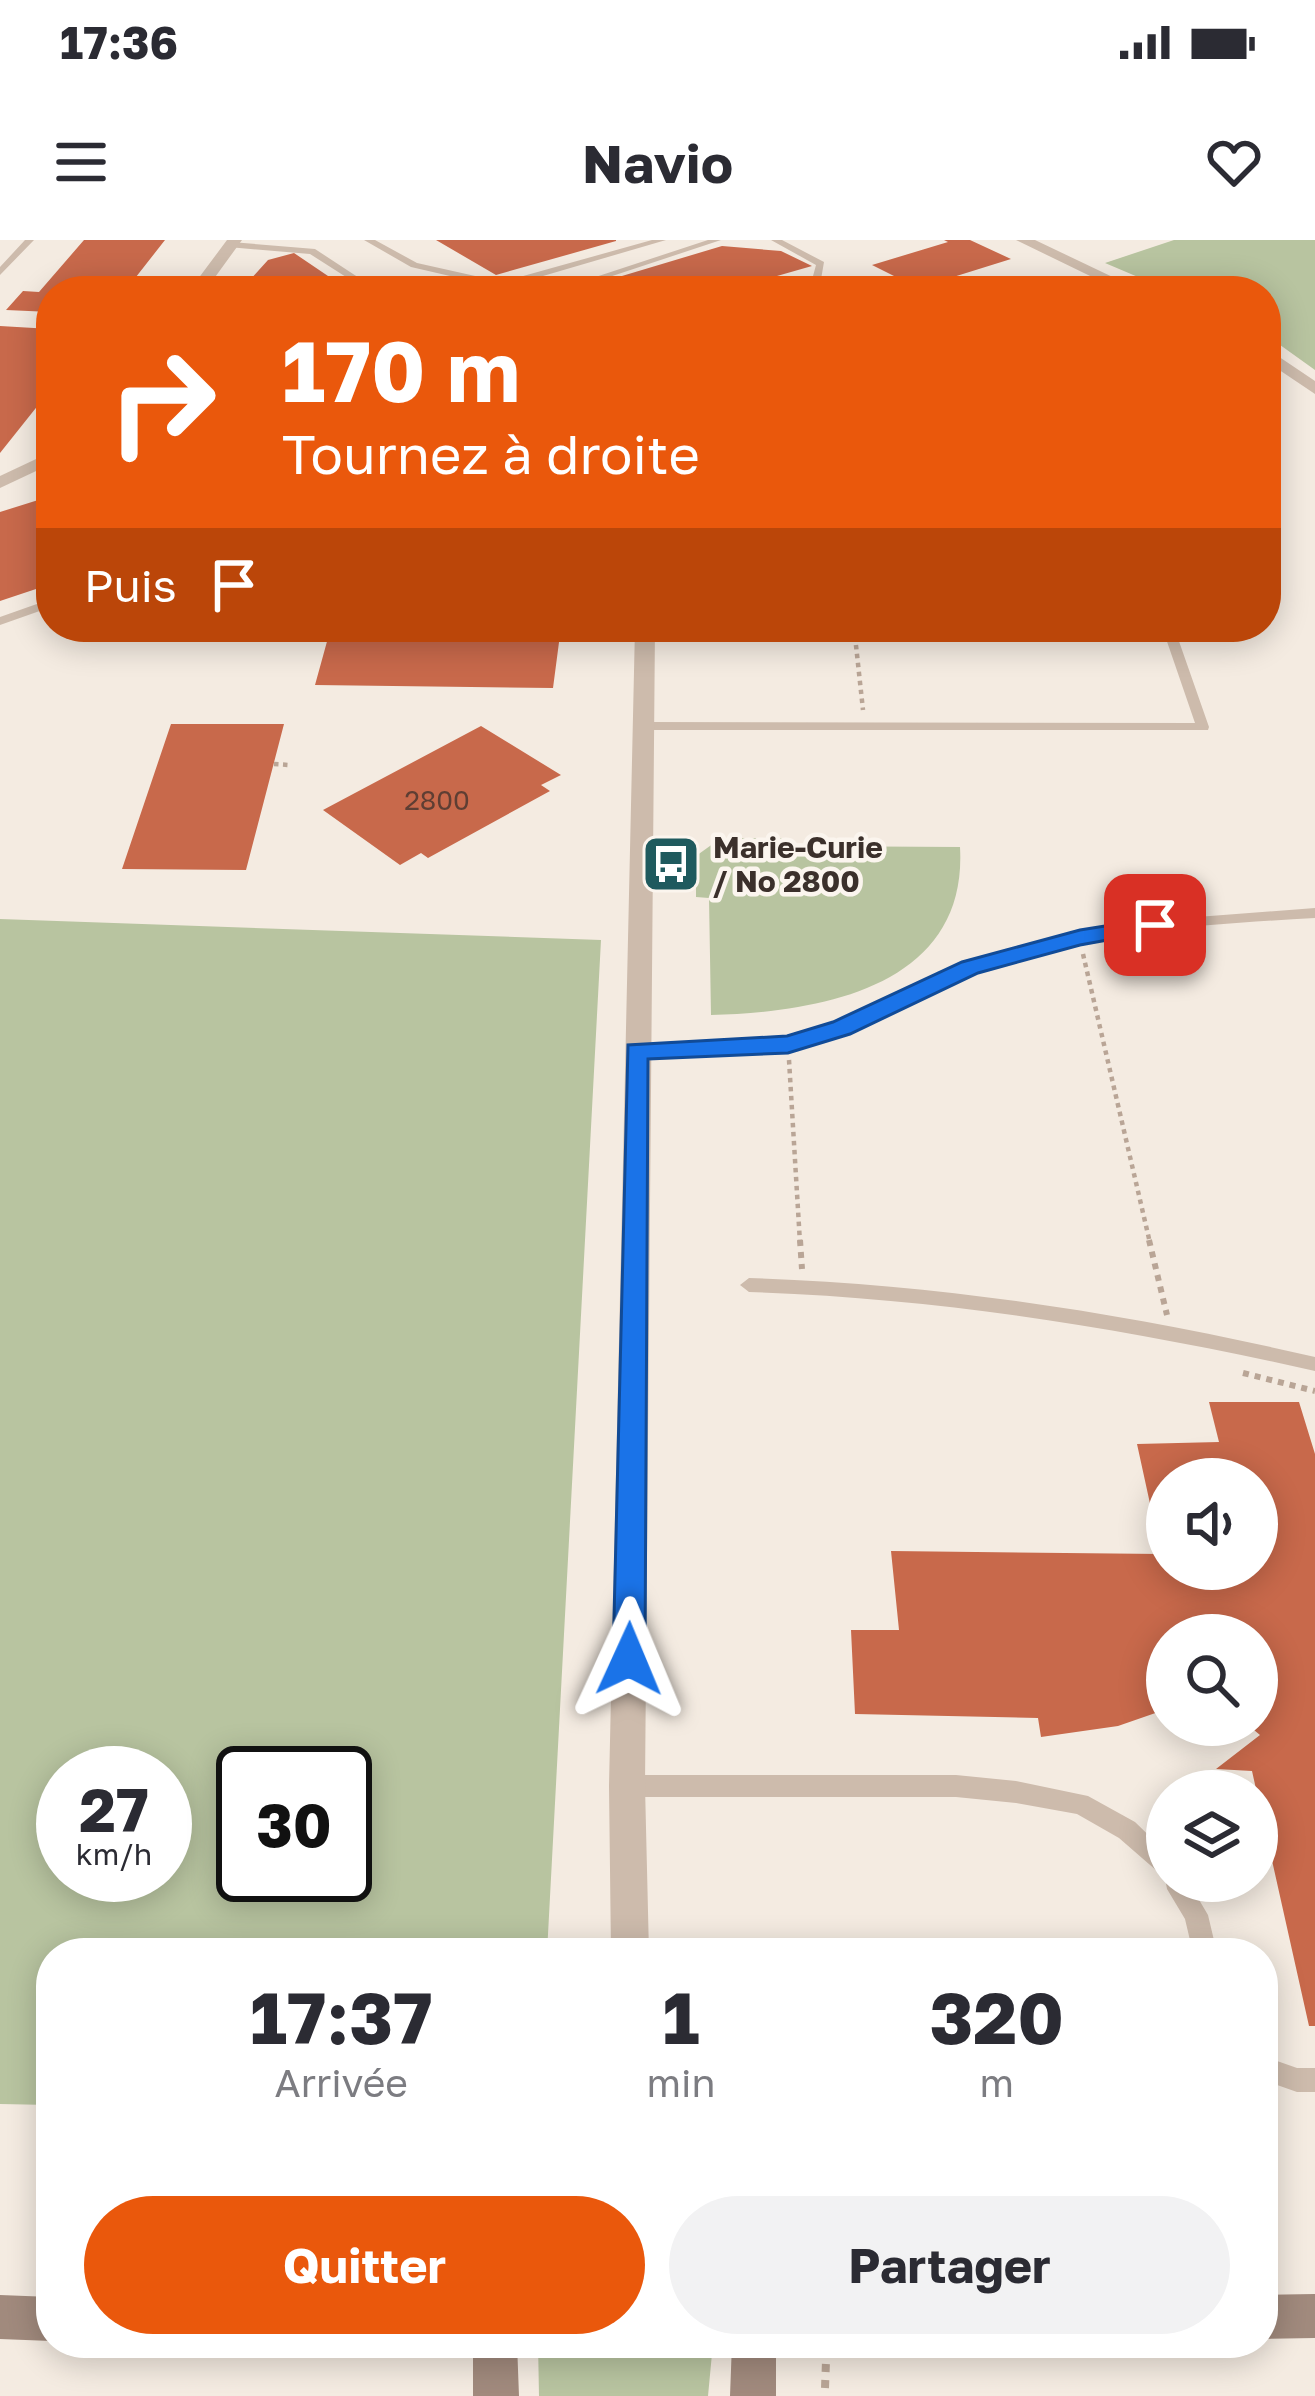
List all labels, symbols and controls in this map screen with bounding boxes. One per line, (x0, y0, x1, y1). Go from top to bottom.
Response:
text: 17:36 (60, 15, 178, 69)
icon: menu (48, 129, 114, 195)
icon: heart (1201, 129, 1267, 195)
text: Navio (582, 130, 733, 195)
text: 170 m (282, 320, 520, 420)
icon: right (84, 324, 240, 480)
text: Tournez à droite (282, 421, 700, 486)
icon: arrive (201, 552, 267, 618)
text: Puis (84, 558, 177, 612)
house number: 2800 (404, 784, 470, 816)
place label: Marie-Curie / No 2800 (713, 829, 883, 899)
bus stop icon: Marie-Curie / No 2800 (640, 833, 702, 895)
pin (1104, 874, 1206, 976)
icon: arrive (1122, 892, 1188, 958)
map controls (1146, 1458, 1278, 1902)
button: sound (1146, 1458, 1278, 1590)
position arrow (566, 1596, 692, 1722)
button: search (1146, 1614, 1278, 1746)
speed limit sign: 30 (216, 1746, 372, 1902)
button: layers (1146, 1770, 1278, 1902)
text: 27 (79, 1773, 149, 1845)
text: km/h (76, 1836, 152, 1872)
text: 17:37 (250, 1973, 433, 2060)
text: 1 (662, 1973, 699, 2060)
text: 320 (929, 1973, 1064, 2060)
text: Arrivée (275, 2059, 408, 2106)
text: min (646, 2059, 715, 2106)
text: m (979, 2059, 1014, 2106)
button: Quitter (84, 2196, 645, 2334)
button: Partager (669, 2196, 1230, 2334)

